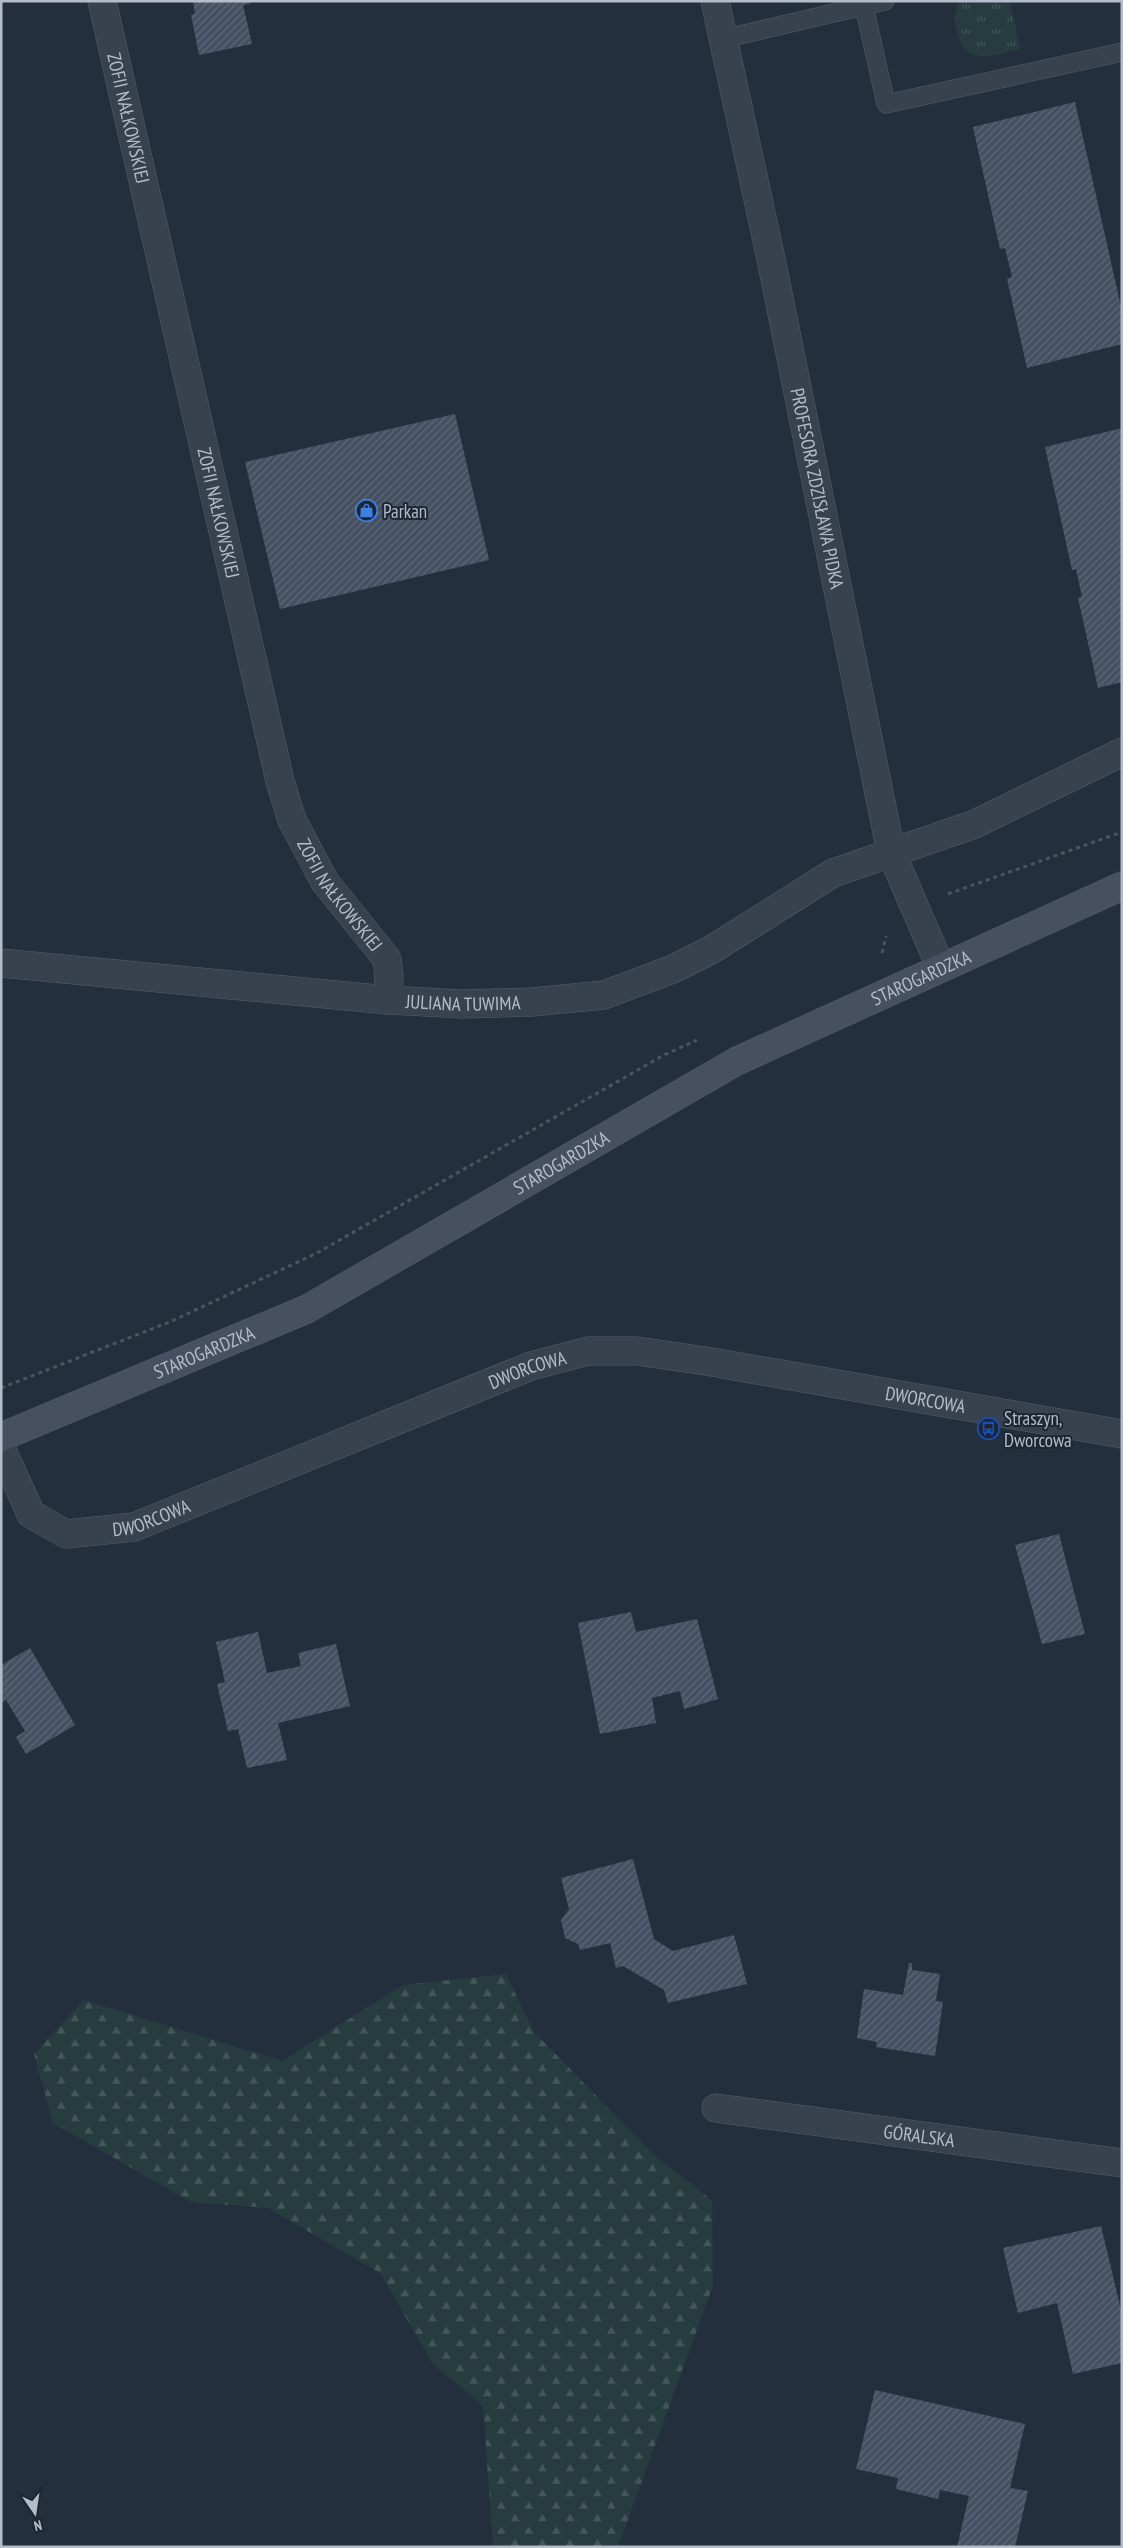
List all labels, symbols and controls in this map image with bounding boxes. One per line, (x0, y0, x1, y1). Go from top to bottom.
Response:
street label: ZOFII NAŁKOWSKIEJ (102, 51, 155, 185)
street label: PROFESORA ZDZISŁAWA PIDKA (785, 386, 849, 591)
street label: ZOFII NAŁKOWSKIEJ (192, 445, 245, 580)
shop icon: Parkan (355, 499, 379, 523)
place label: Parkan (383, 499, 427, 523)
street label: ZOFII NAŁKOWSKIEJ (292, 834, 388, 956)
street label: STAROGARDZKA (867, 944, 974, 1011)
street label: JULIANA TUWIMA (404, 989, 521, 1016)
street label: STAROGARDZKA (509, 1125, 613, 1200)
street label: STAROGARDZKA (150, 1320, 258, 1384)
street label: DWORCOWA (485, 1345, 569, 1394)
street label: DWORCOWA (884, 1381, 967, 1418)
place label: Straszyn, Dworcowa (1004, 1406, 1072, 1452)
bus stop icon: Straszyn, Dworcowa (976, 1417, 1000, 1441)
street label: DWORCOWA (111, 1494, 193, 1541)
street label: GÓRALSKA (882, 2119, 956, 2152)
north arrow (10, 2488, 60, 2538)
text: N (32, 2516, 44, 2535)

